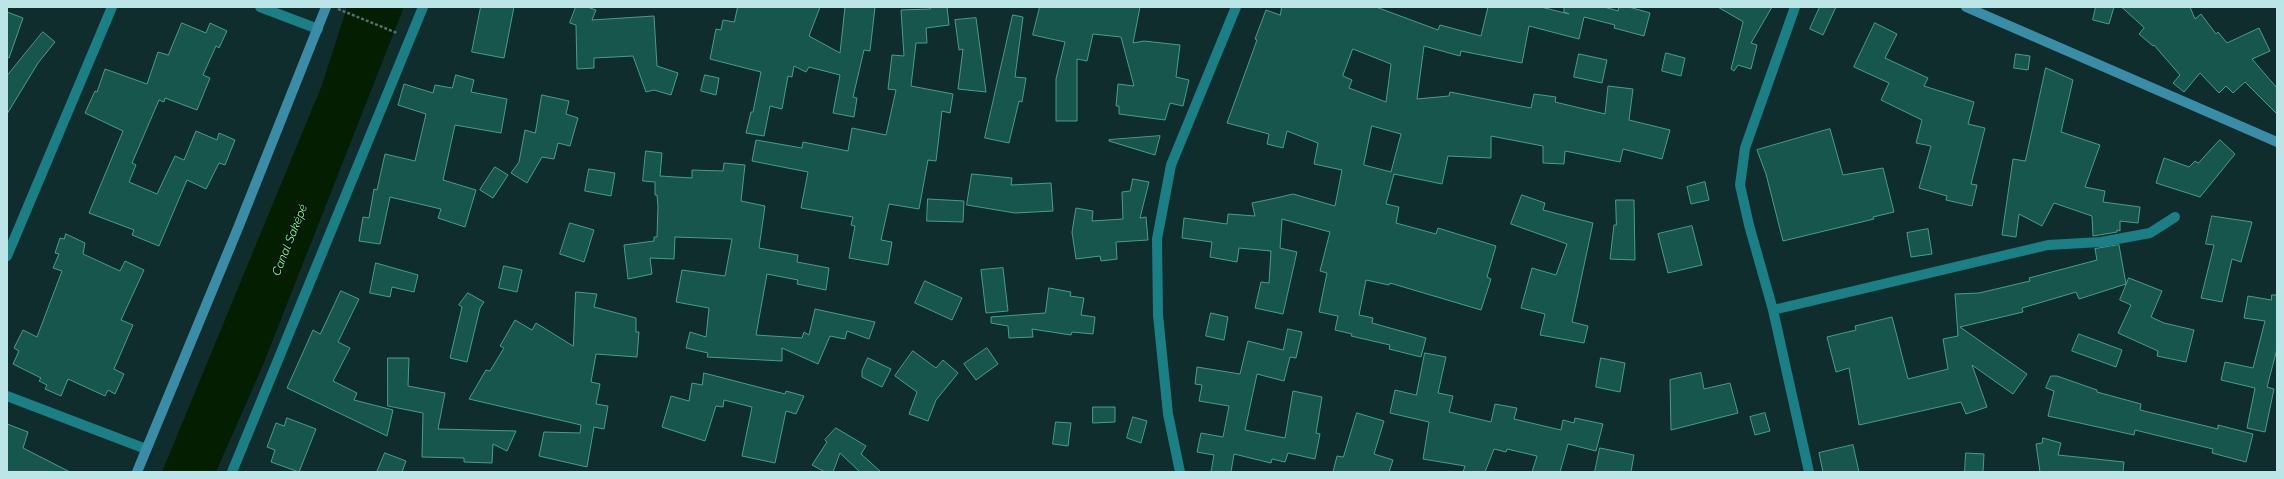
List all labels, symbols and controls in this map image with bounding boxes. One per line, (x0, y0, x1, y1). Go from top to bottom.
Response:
water label: Canal Saképé (269, 202, 311, 278)

